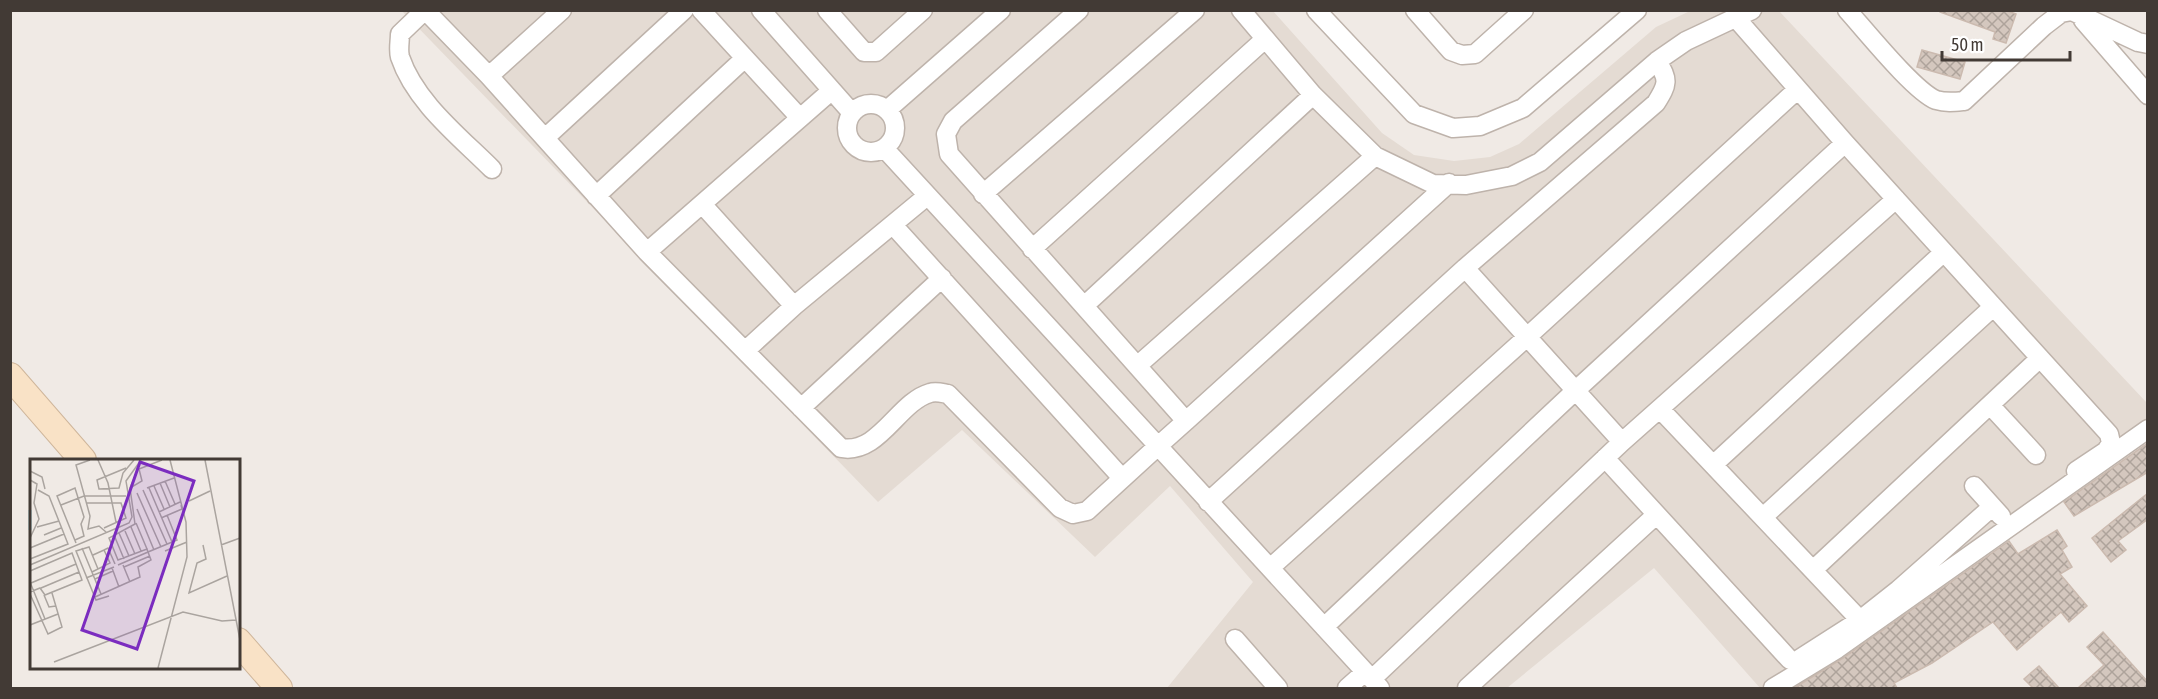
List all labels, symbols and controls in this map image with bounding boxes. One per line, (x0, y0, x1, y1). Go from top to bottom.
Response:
scale bar (1942, 24, 2070, 62)
text: 50 m (1951, 34, 1983, 55)
inset map (30, 459, 240, 669)

